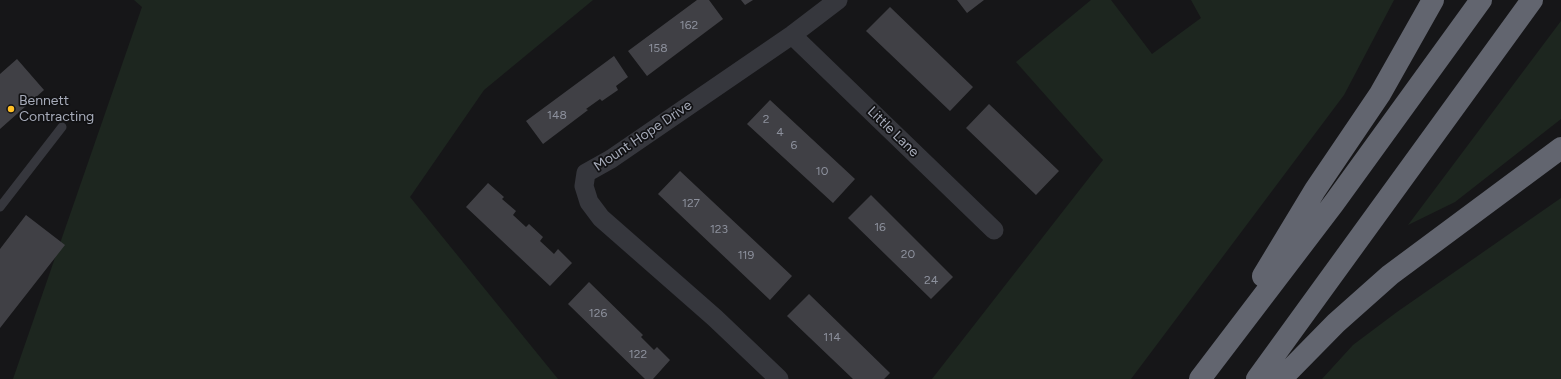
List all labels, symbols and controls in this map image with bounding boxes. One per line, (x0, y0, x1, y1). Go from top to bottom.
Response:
house number: 162 (680, 18, 698, 32)
house number: 158 (648, 41, 668, 55)
place label: Bennett Contracting (19, 93, 94, 126)
street label: Mount Hope Drive (591, 97, 695, 175)
street label: Little Lane (864, 103, 922, 161)
marker: Bennett Contracting (6, 104, 16, 114)
house number: 148 (547, 108, 567, 122)
house number: 2 (763, 112, 769, 126)
house number: 4 (776, 125, 784, 139)
house number: 6 (791, 138, 797, 152)
house number: 10 (816, 164, 828, 178)
house number: 127 (682, 196, 700, 210)
house number: 16 (874, 220, 886, 234)
house number: 123 (710, 222, 728, 236)
house number: 20 (901, 247, 915, 261)
house number: 119 (738, 248, 754, 262)
house number: 24 (924, 273, 938, 287)
house number: 126 (589, 306, 607, 320)
house number: 114 (823, 330, 841, 344)
house number: 122 (629, 347, 647, 361)

